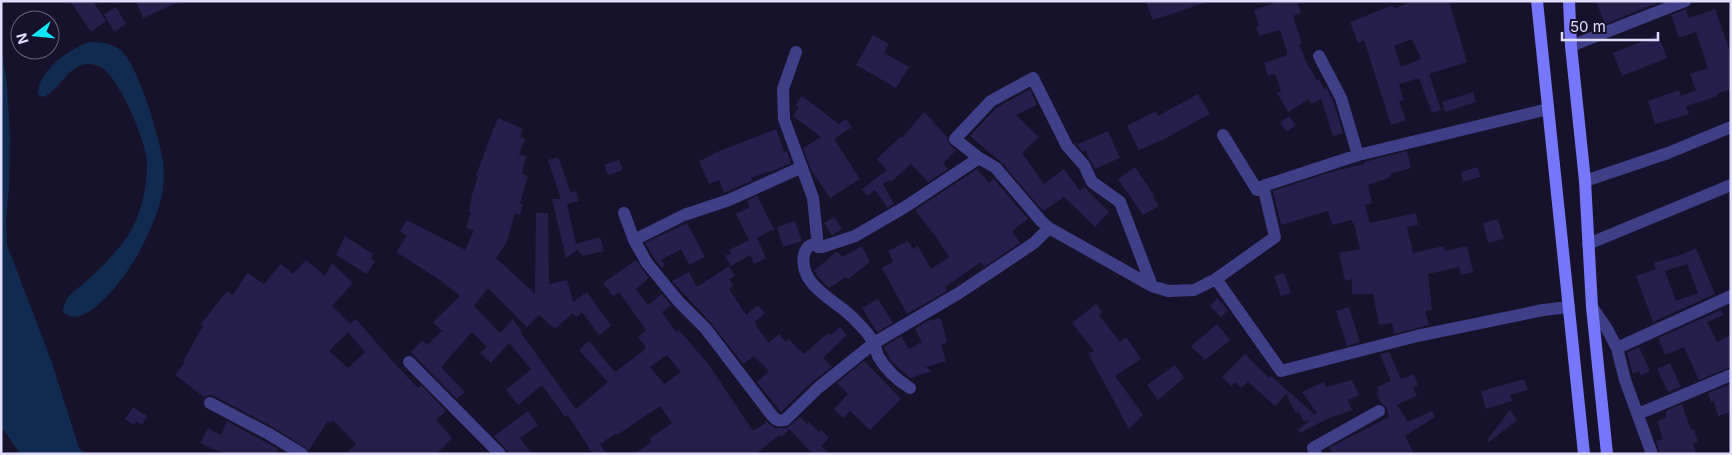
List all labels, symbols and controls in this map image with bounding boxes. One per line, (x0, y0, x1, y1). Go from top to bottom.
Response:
north arrow (10, 10, 60, 60)
scale bar (1562, 10, 1658, 42)
text: 50 m (1570, 17, 1606, 36)
text: N (12, 31, 32, 46)

